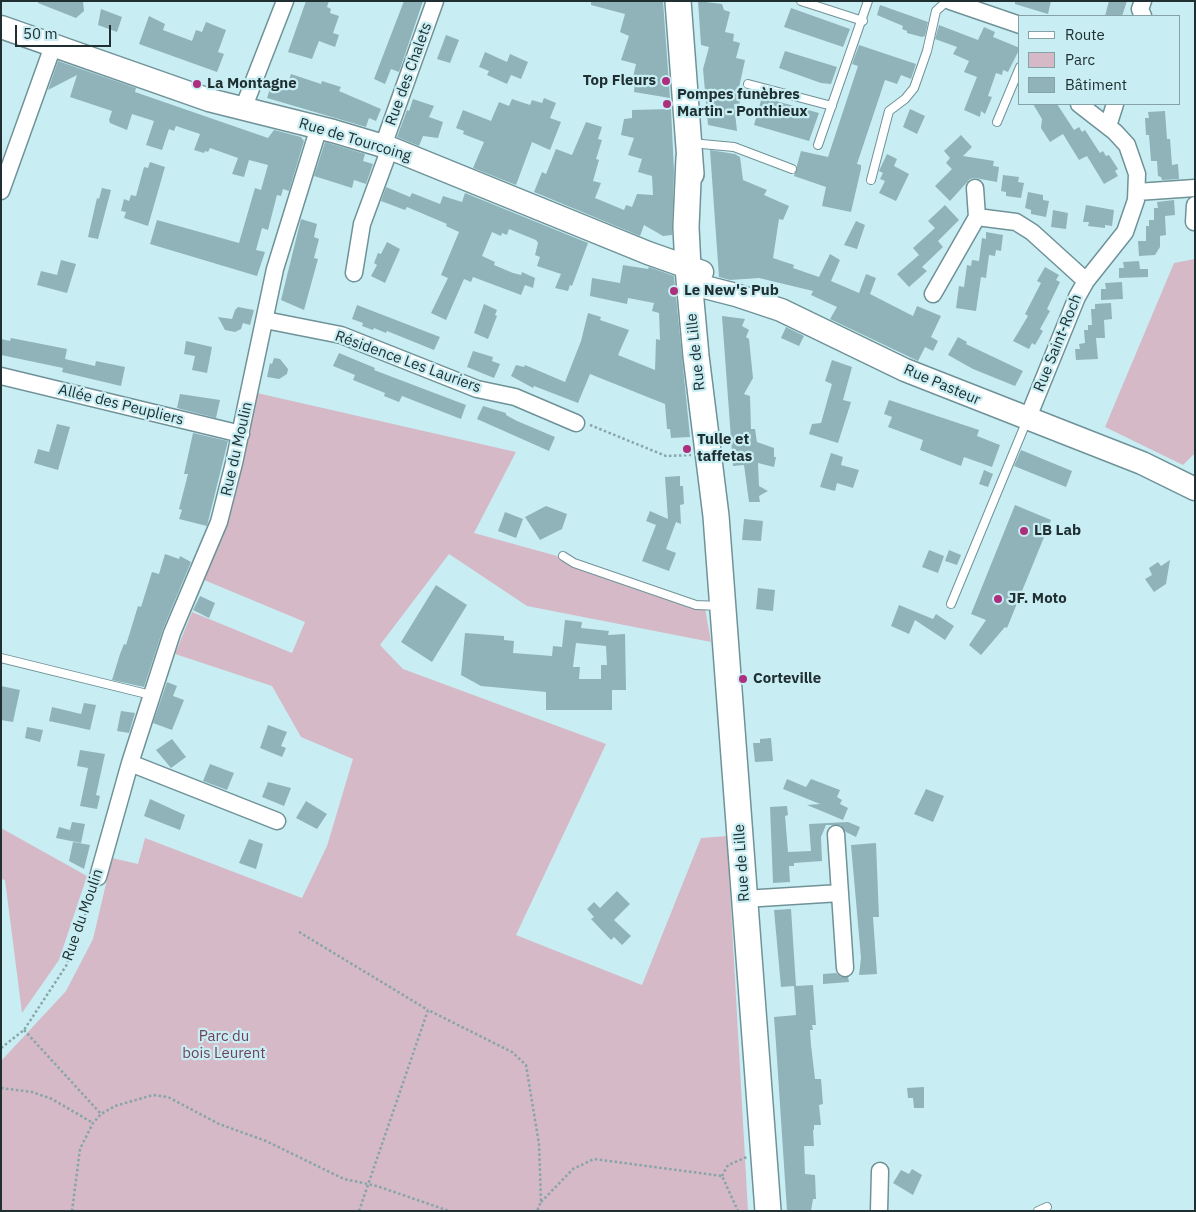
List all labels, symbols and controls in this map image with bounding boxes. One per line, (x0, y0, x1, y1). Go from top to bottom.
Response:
scale bar (18, 15, 114, 47)
legend (1018, 15, 1181, 105)
street label: Rue des Chalets (382, 20, 436, 128)
text: 50 m (23, 24, 58, 43)
text: Route (1065, 25, 1105, 44)
text: Parc (1065, 50, 1095, 69)
place label: Top Fleurs (583, 72, 656, 90)
place label: La Montagne (207, 75, 297, 93)
marker: Top Fleurs (660, 75, 672, 87)
text: Bâtiment (1065, 75, 1127, 94)
marker: La Montagne (191, 78, 203, 90)
place label: Pompes funèbres Martin - Ponthieux (677, 86, 808, 121)
marker: Pompes funèbres Martin - Ponthieux (661, 98, 673, 110)
street label: Rue de Tourcoing (297, 114, 413, 166)
place label: Le New's Pub (684, 282, 779, 300)
marker: Le New's Pub (668, 285, 680, 297)
street label: Rue Saint-Roch (1030, 292, 1086, 394)
street label: Rue de Lille (683, 312, 709, 392)
street label: Résidence Les Lauriers (333, 327, 483, 397)
street label: Rue Pasteur (901, 361, 983, 409)
street label: Allée des Peupliers (56, 381, 186, 429)
street label: Rue du Moulin (217, 400, 257, 498)
place label: Tulle et taffetas (697, 431, 752, 466)
marker: Tulle et taffetas (681, 443, 693, 455)
place label: LB Lab (1034, 522, 1081, 540)
marker: LB Lab (1018, 525, 1030, 537)
place label: JF. Moto (1008, 590, 1067, 608)
marker: JF. Moto (992, 593, 1004, 605)
place label: Corteville (753, 670, 821, 688)
marker: Corteville (737, 673, 749, 685)
street label: Rue de Lille (730, 823, 754, 903)
street label: Rue du Moulin (59, 867, 107, 963)
park label: Parc du bois Leurent (182, 1028, 266, 1063)

